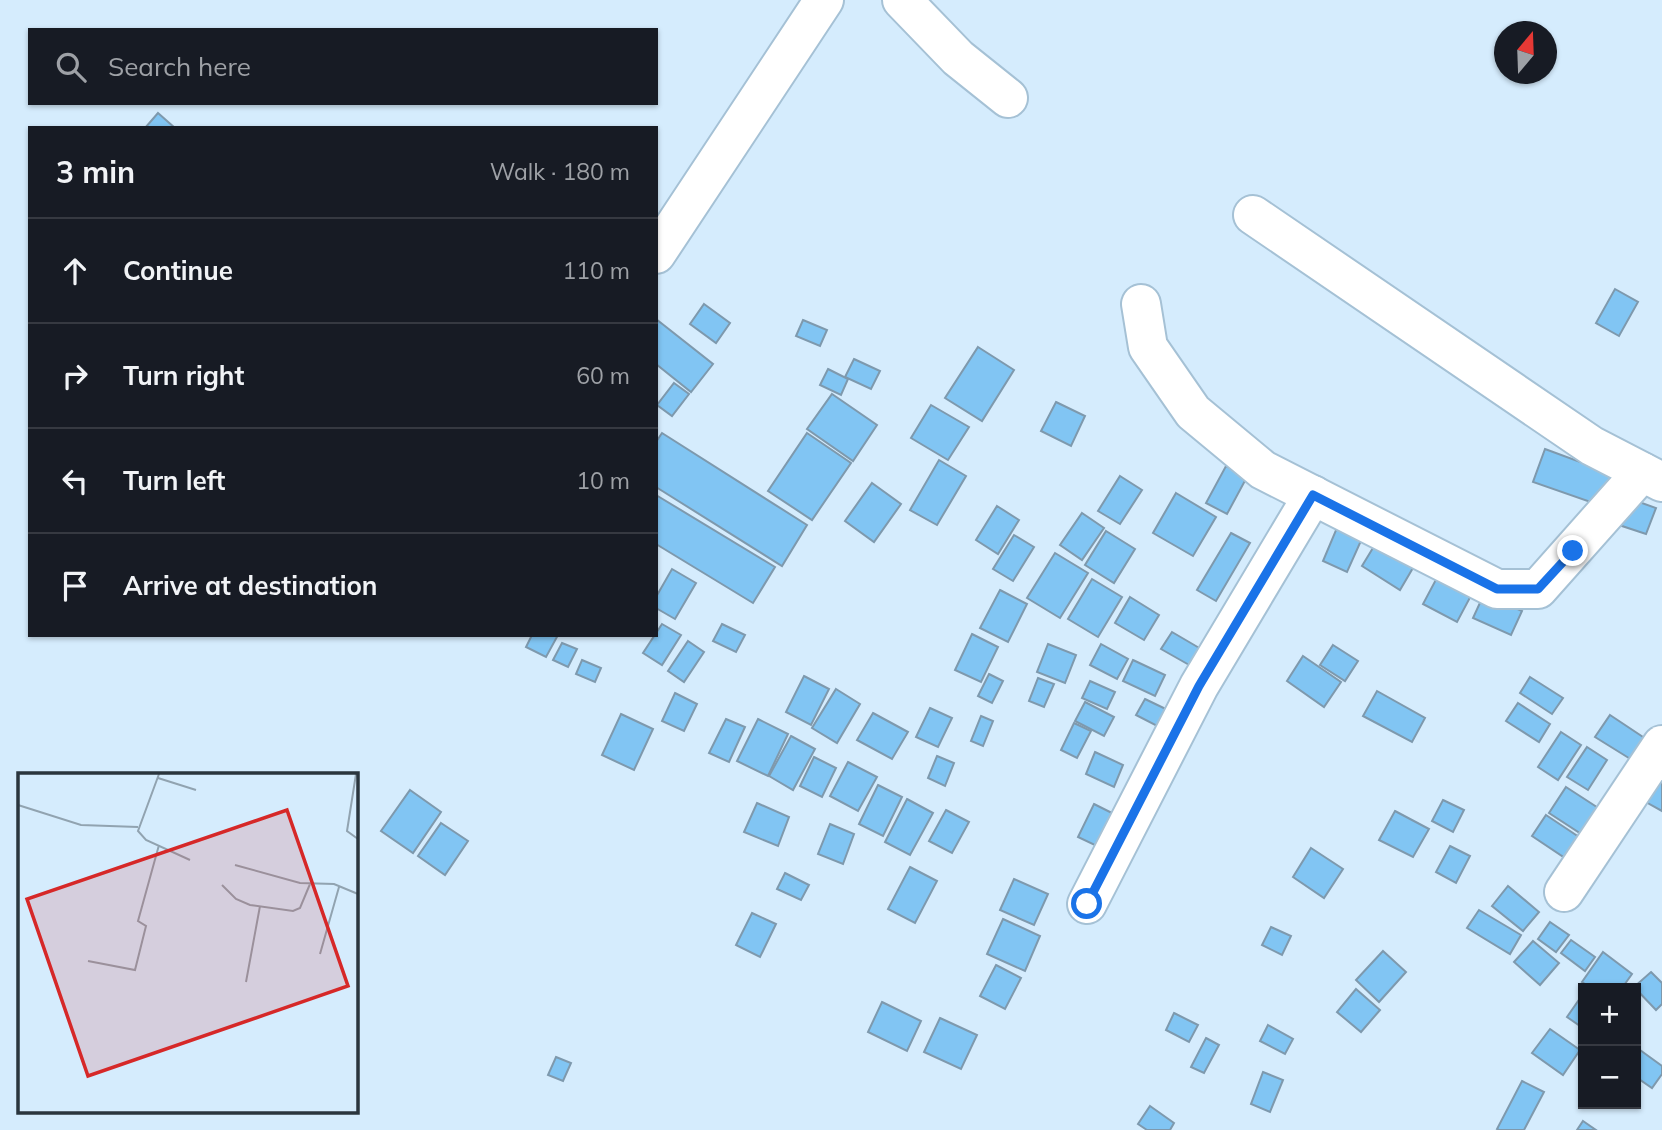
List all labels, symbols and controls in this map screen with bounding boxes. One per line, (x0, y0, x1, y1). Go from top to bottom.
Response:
north arrow (1494, 21, 1557, 84)
search box (28, 28, 658, 105)
icon: search (52, 48, 90, 86)
text: Search here (108, 50, 251, 83)
text: 3 min (56, 153, 135, 191)
text: Walk · 180 m (490, 157, 630, 186)
icon: ahead (56, 252, 94, 290)
text: Continue (123, 254, 233, 287)
text: 110 m (562, 256, 630, 285)
icon: right (56, 357, 94, 395)
text: Turn right (123, 359, 244, 392)
text: 60 m (576, 361, 630, 390)
icon: left (56, 462, 94, 500)
text: Turn left (123, 464, 225, 497)
text: 10 m (576, 466, 630, 495)
route end (1557, 535, 1588, 566)
icon: arrive (56, 567, 94, 605)
text: Arrive at destination (123, 569, 378, 602)
inset map (18, 773, 357, 1112)
route start (1071, 888, 1102, 919)
map controls (1578, 983, 1641, 1109)
button: + (1578, 983, 1641, 1046)
button: − (1578, 1046, 1641, 1109)

